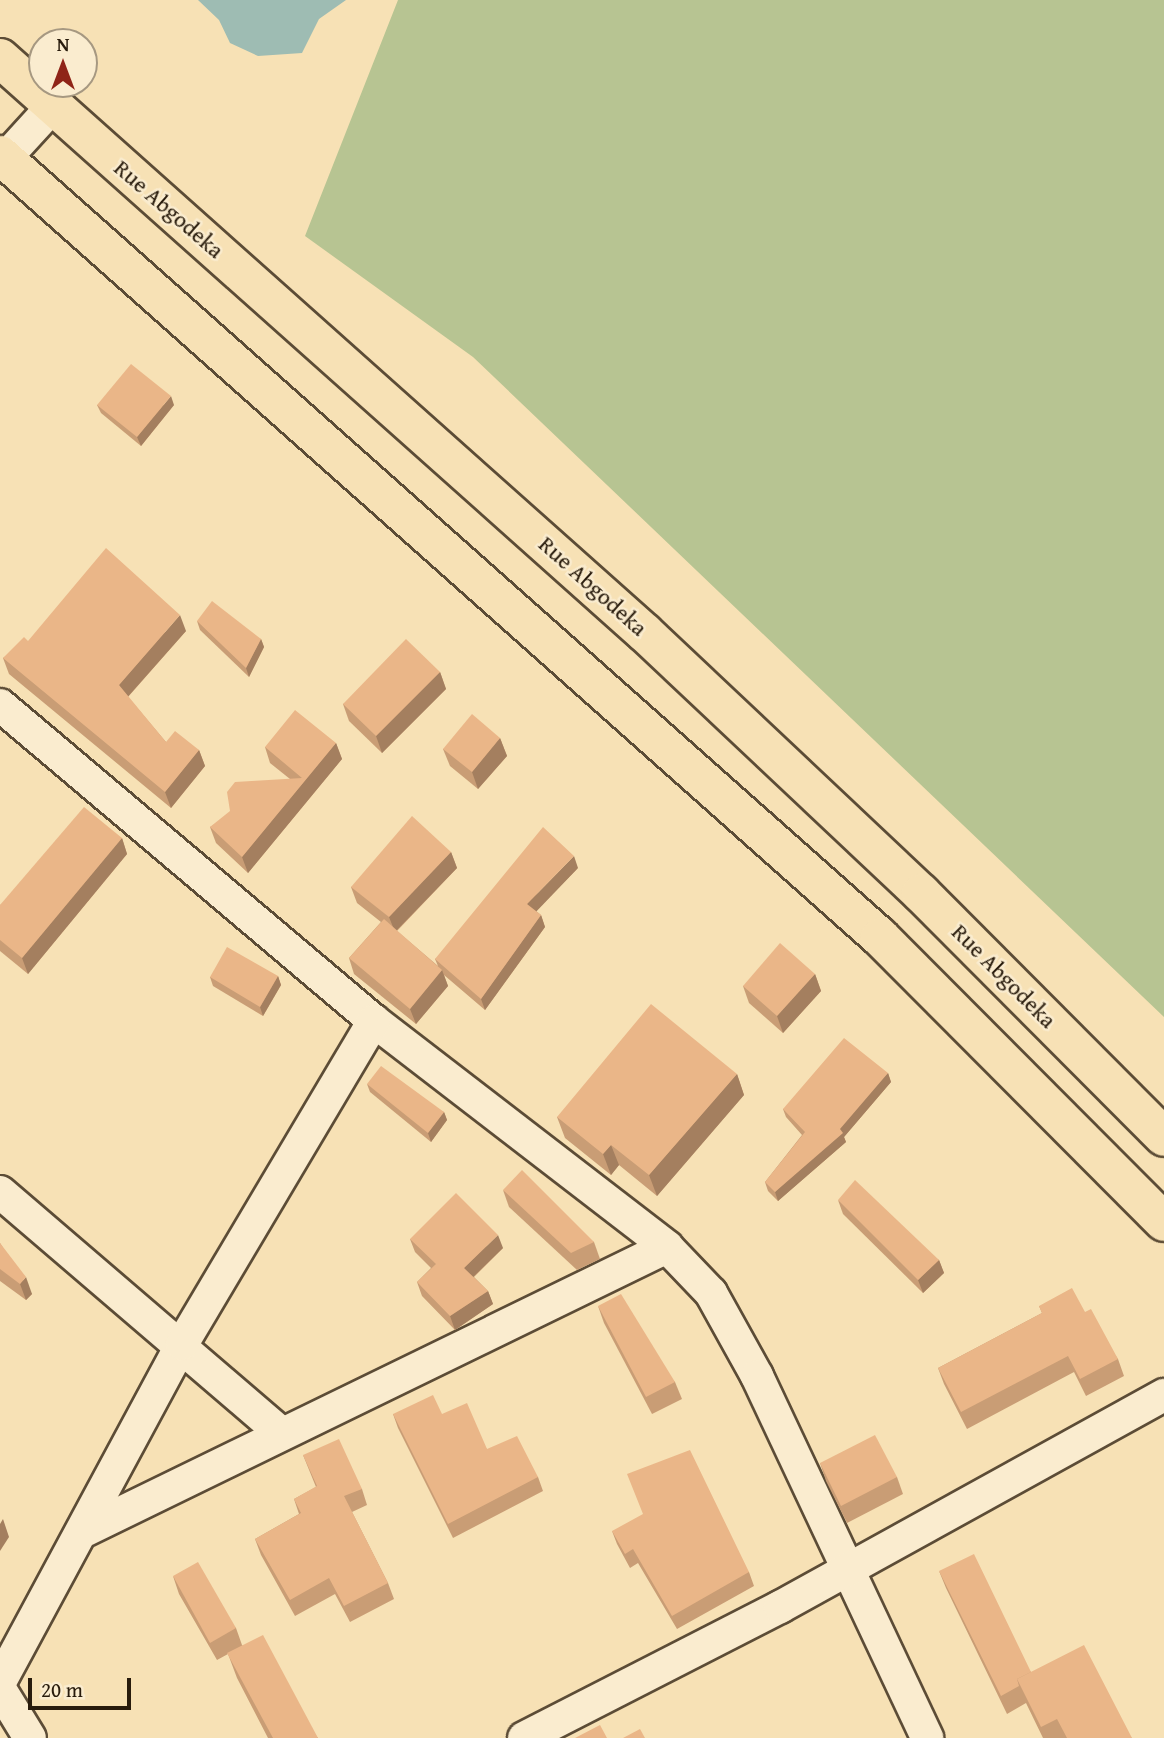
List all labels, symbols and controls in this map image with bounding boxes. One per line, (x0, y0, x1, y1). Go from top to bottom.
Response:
north arrow (28, 28, 98, 98)
text: N (57, 30, 69, 58)
street label: Rue Abgodeka (109, 154, 229, 264)
street label: Rue Abgodeka (533, 530, 653, 642)
street label: Rue Abgodeka (946, 918, 1062, 1034)
scale bar (32, 1664, 135, 1708)
text: 20 m (41, 1674, 83, 1705)

